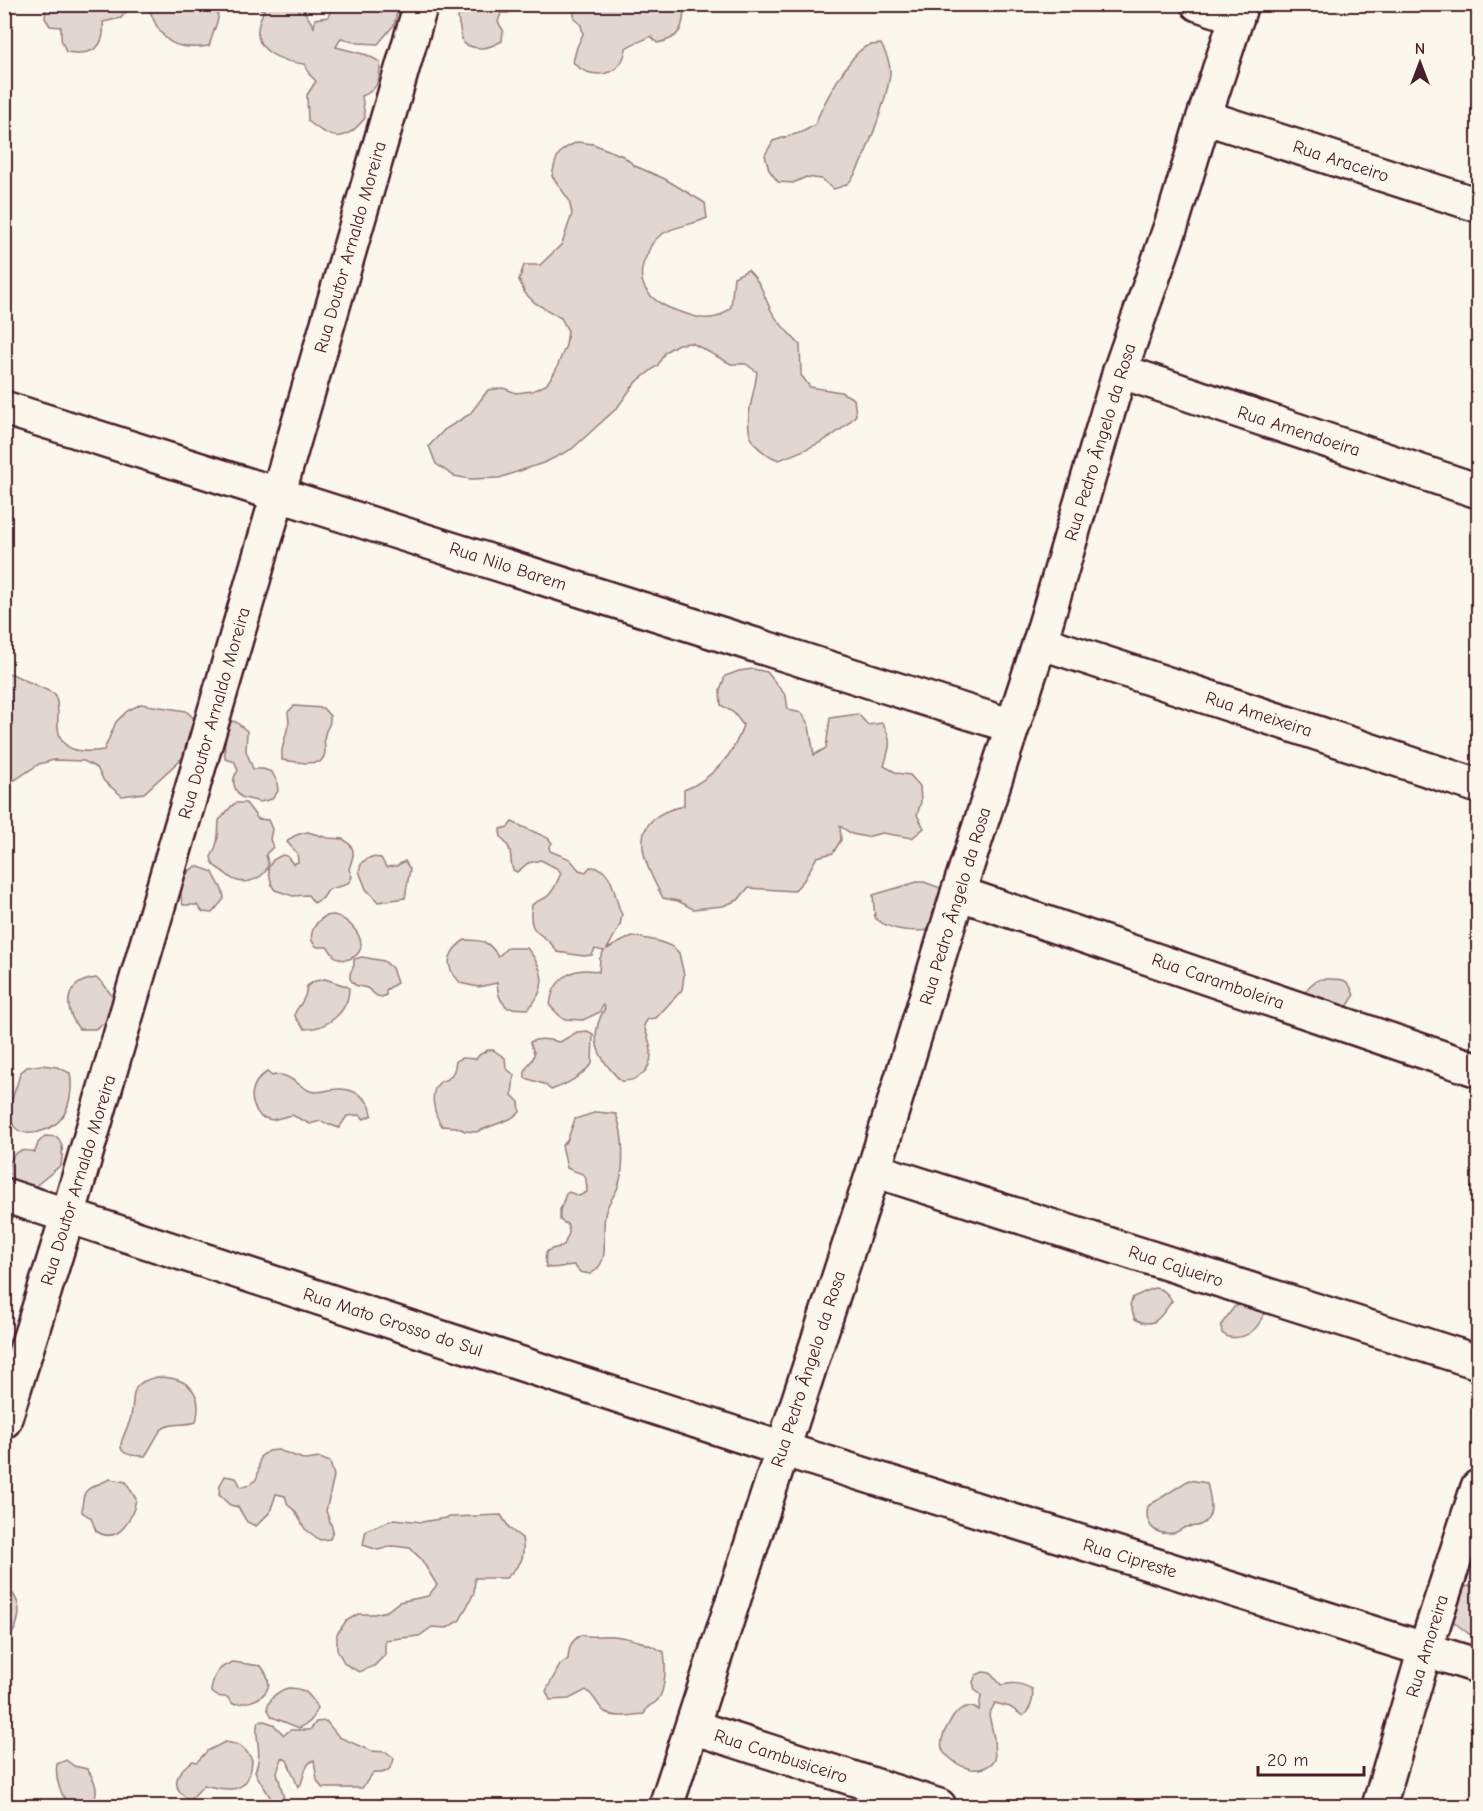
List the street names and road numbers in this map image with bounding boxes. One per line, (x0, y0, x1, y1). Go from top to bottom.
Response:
street label: Rua Araceiro (1290, 136, 1392, 187)
street label: Rua Doutor Arnaldo Moreira (310, 139, 391, 355)
street label: Rua Pedro Ângelo da Rosa (1059, 341, 1141, 543)
street label: Rua Amendoeira (1235, 402, 1363, 461)
street label: Rua Nilo Barem (447, 538, 569, 595)
street label: Rua Doutor Arnaldo Moreira (174, 605, 255, 821)
street label: Rua Ameixeira (1203, 687, 1315, 742)
street label: Rua Pedro Ângelo da Rosa (914, 805, 996, 1007)
street label: Rua Caramboleira (1149, 949, 1287, 1014)
street label: Rua Doutor Arnaldo Moreira (36, 1072, 121, 1288)
street label: Rua Cajueiro (1126, 1241, 1226, 1292)
street label: Rua Pedro Ângelo da Rosa (766, 1268, 850, 1470)
street label: Rua Mato Grosso do Sul (300, 1284, 485, 1361)
street label: Rua Cipreste (1080, 1534, 1179, 1583)
street label: Rua Amoreira (1402, 1592, 1453, 1700)
street label: Rua Cambusiceiro (712, 1725, 850, 1788)

